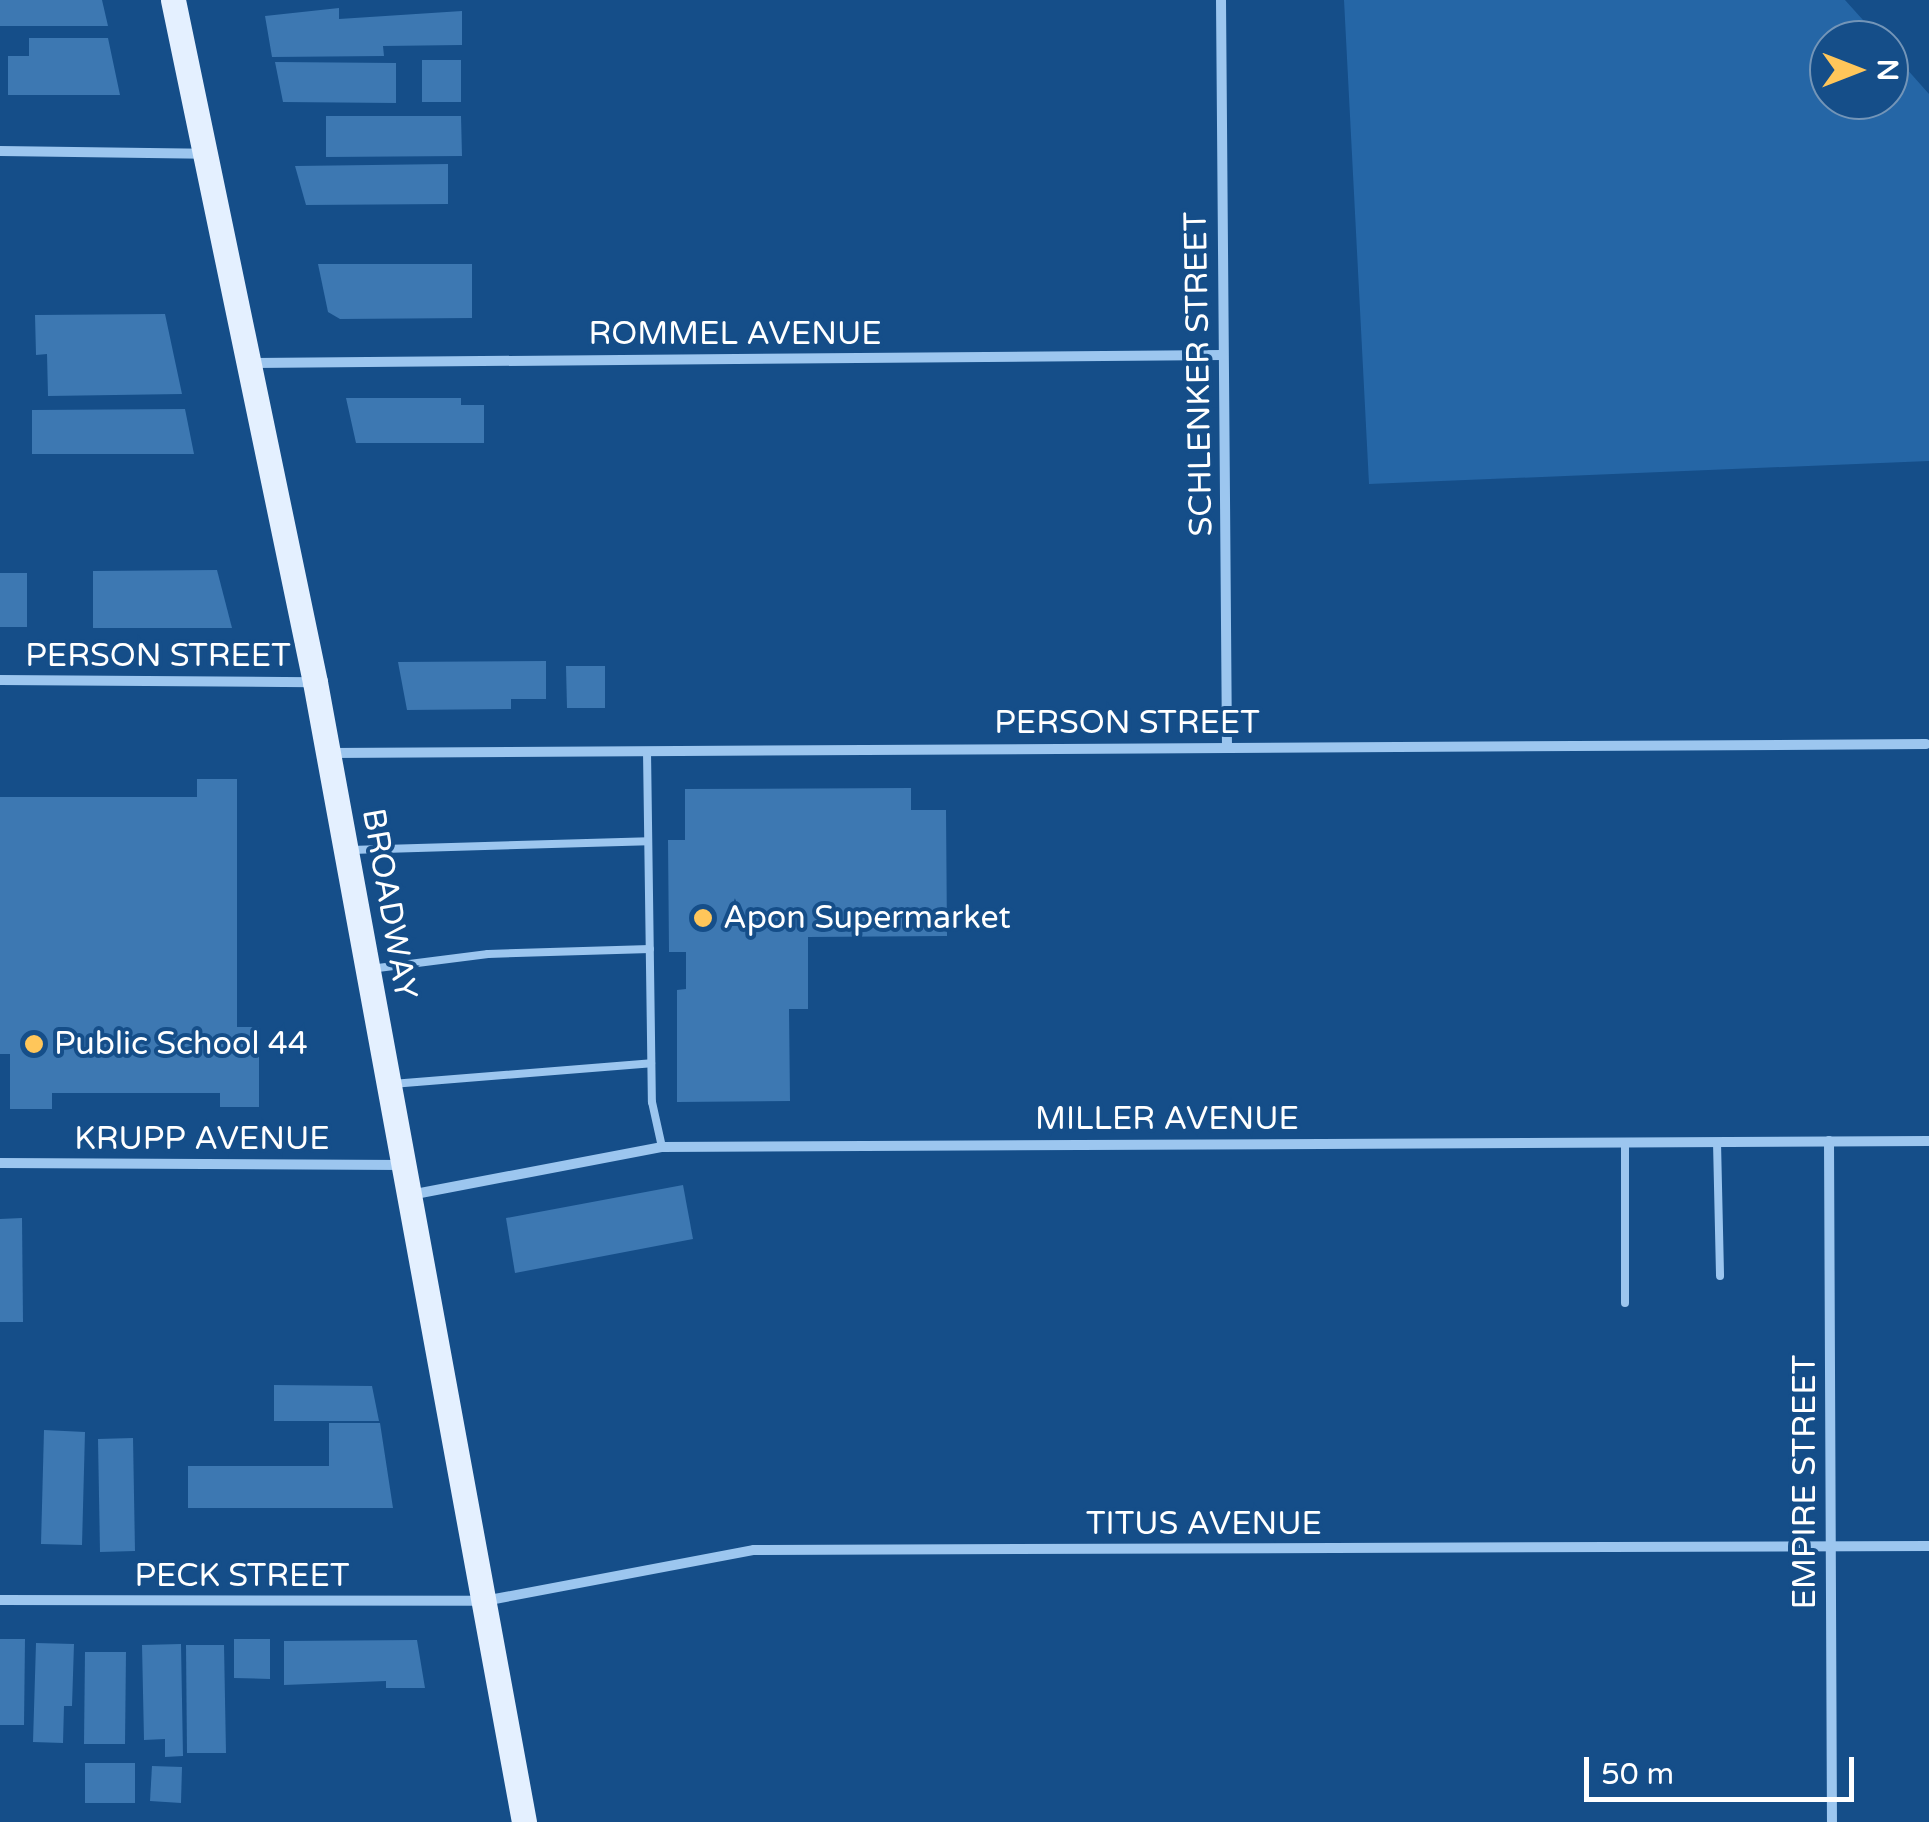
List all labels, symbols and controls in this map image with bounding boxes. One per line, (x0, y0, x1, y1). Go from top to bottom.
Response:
north arrow (1809, 20, 1909, 120)
text: N (1870, 59, 1904, 81)
street label: SCHLENKER STREET (1177, 211, 1221, 537)
street label: ROMMEL AVENUE (588, 315, 882, 353)
street label: PERSON STREET (25, 637, 291, 675)
street label: PERSON STREET (994, 704, 1260, 742)
street label: BROADWAY (353, 806, 425, 1002)
place label: Apon Supermarket (723, 899, 1011, 937)
marker: Apon Supermarket (692, 907, 714, 929)
place label: Public School 44 (54, 1025, 308, 1063)
marker: Public School 44 (23, 1033, 45, 1055)
street label: MILLER AVENUE (1035, 1100, 1299, 1138)
street label: KRUPP AVENUE (74, 1120, 330, 1158)
street label: EMPIRE STREET (1786, 1355, 1824, 1609)
street label: TITUS AVENUE (1086, 1505, 1322, 1543)
street label: PECK STREET (135, 1557, 349, 1595)
scale bar (1589, 1737, 1859, 1799)
text: 50 m (1601, 1756, 1674, 1793)

